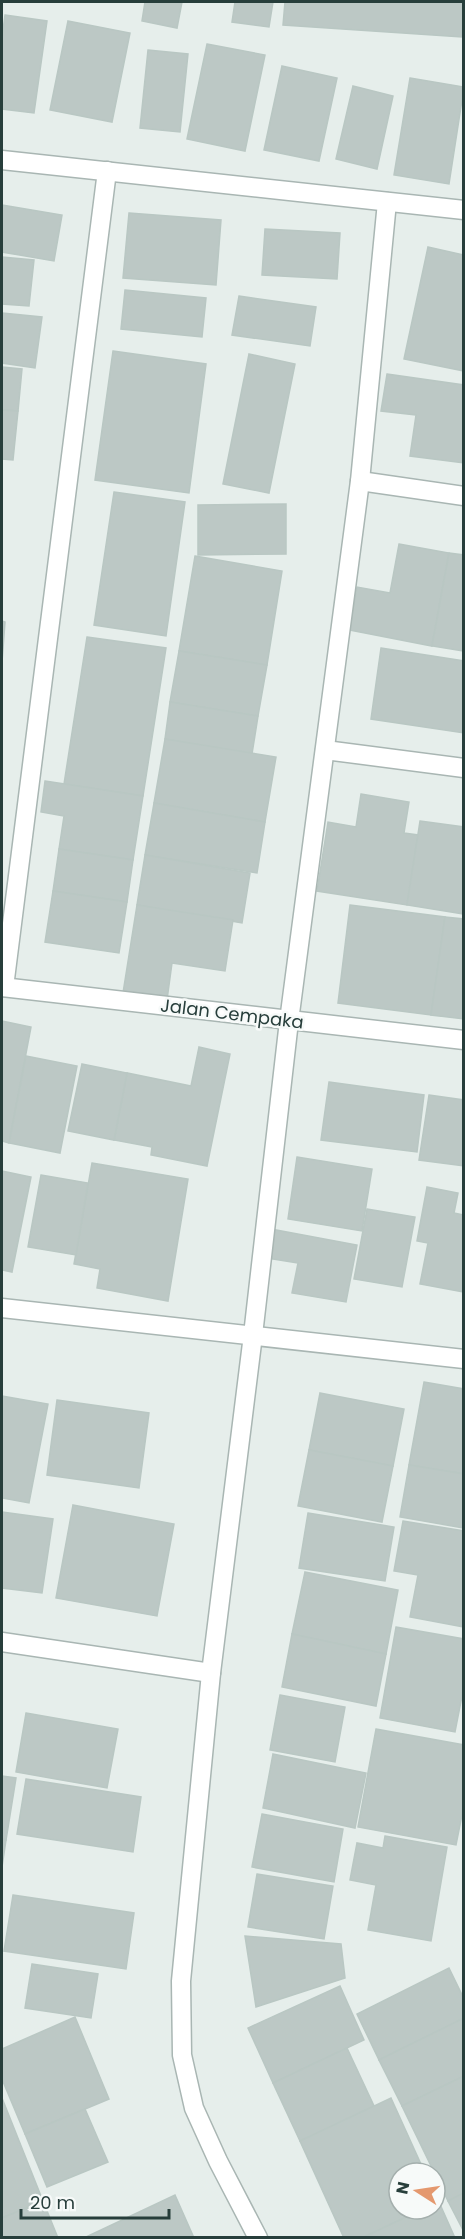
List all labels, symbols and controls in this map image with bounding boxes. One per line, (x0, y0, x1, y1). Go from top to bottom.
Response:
street label: Jalan Cempaka (159, 992, 305, 1035)
north arrow (387, 2161, 447, 2221)
text: N (390, 2180, 415, 2196)
scale bar (21, 2182, 170, 2220)
text: 20 m (30, 2190, 75, 2215)

